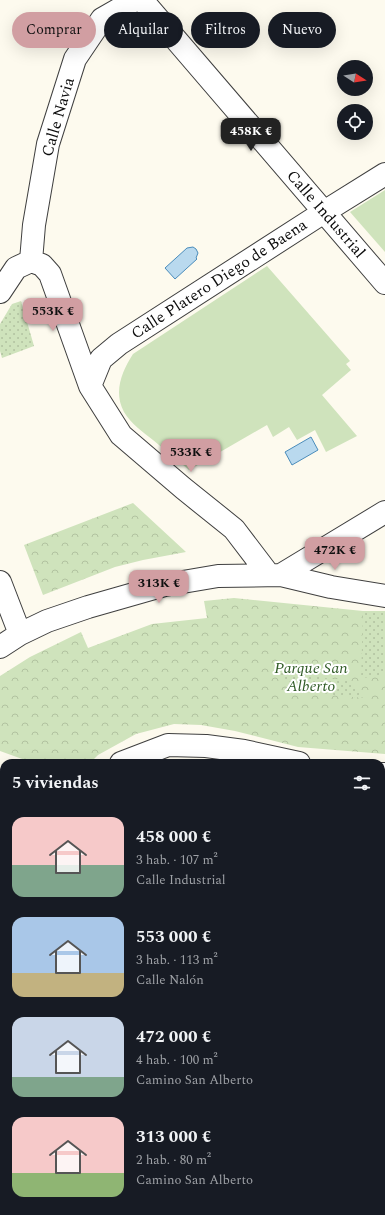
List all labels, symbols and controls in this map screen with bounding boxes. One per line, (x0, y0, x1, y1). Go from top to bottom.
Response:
chip: Comprar (12, 12, 96, 48)
chip: Alquilar (104, 12, 183, 48)
chip: Filtros (191, 12, 260, 48)
chip: Nuevo (268, 12, 336, 48)
north arrow (337, 60, 373, 96)
map controls (337, 60, 373, 140)
street label: Calle Navia (35, 74, 81, 159)
button: locate (337, 104, 373, 140)
pin: 458K € (218, 118, 284, 152)
text: 458K € (230, 121, 272, 141)
street label: Calle Industrial (281, 164, 371, 264)
street label: Calle Platero Diego de Baena (126, 213, 312, 345)
pin: 553K € (20, 298, 86, 332)
text: 553K € (32, 301, 74, 321)
pin: 533K € (158, 439, 224, 473)
text: 533K € (170, 442, 212, 462)
pin: 472K € (302, 537, 368, 571)
text: 472K € (314, 540, 356, 560)
pin: 313K € (126, 570, 192, 604)
text: 313K € (138, 573, 180, 593)
park label: Parque San Alberto (274, 656, 348, 698)
text: 5 viviendas (12, 770, 99, 796)
icon: filters (351, 772, 373, 794)
text: 458 000 € (136, 824, 211, 850)
icon: home (44, 833, 92, 881)
text: 3 hab. · 107 m² (136, 850, 218, 870)
text: Calle Industrial (136, 870, 226, 890)
text: 553 000 € (136, 924, 211, 950)
icon: home (44, 933, 92, 981)
text: 3 hab. · 113 m² (136, 950, 218, 970)
text: Calle Nalón (136, 970, 204, 990)
text: 472 000 € (136, 1024, 211, 1050)
icon: home (44, 1033, 92, 1081)
text: 4 hab. · 100 m² (136, 1050, 218, 1070)
text: Camino San Alberto (136, 1070, 253, 1090)
text: 313 000 € (136, 1124, 211, 1150)
icon: home (44, 1133, 92, 1181)
text: 2 hab. · 80 m² (136, 1150, 211, 1170)
text: Camino San Alberto (136, 1170, 253, 1190)

